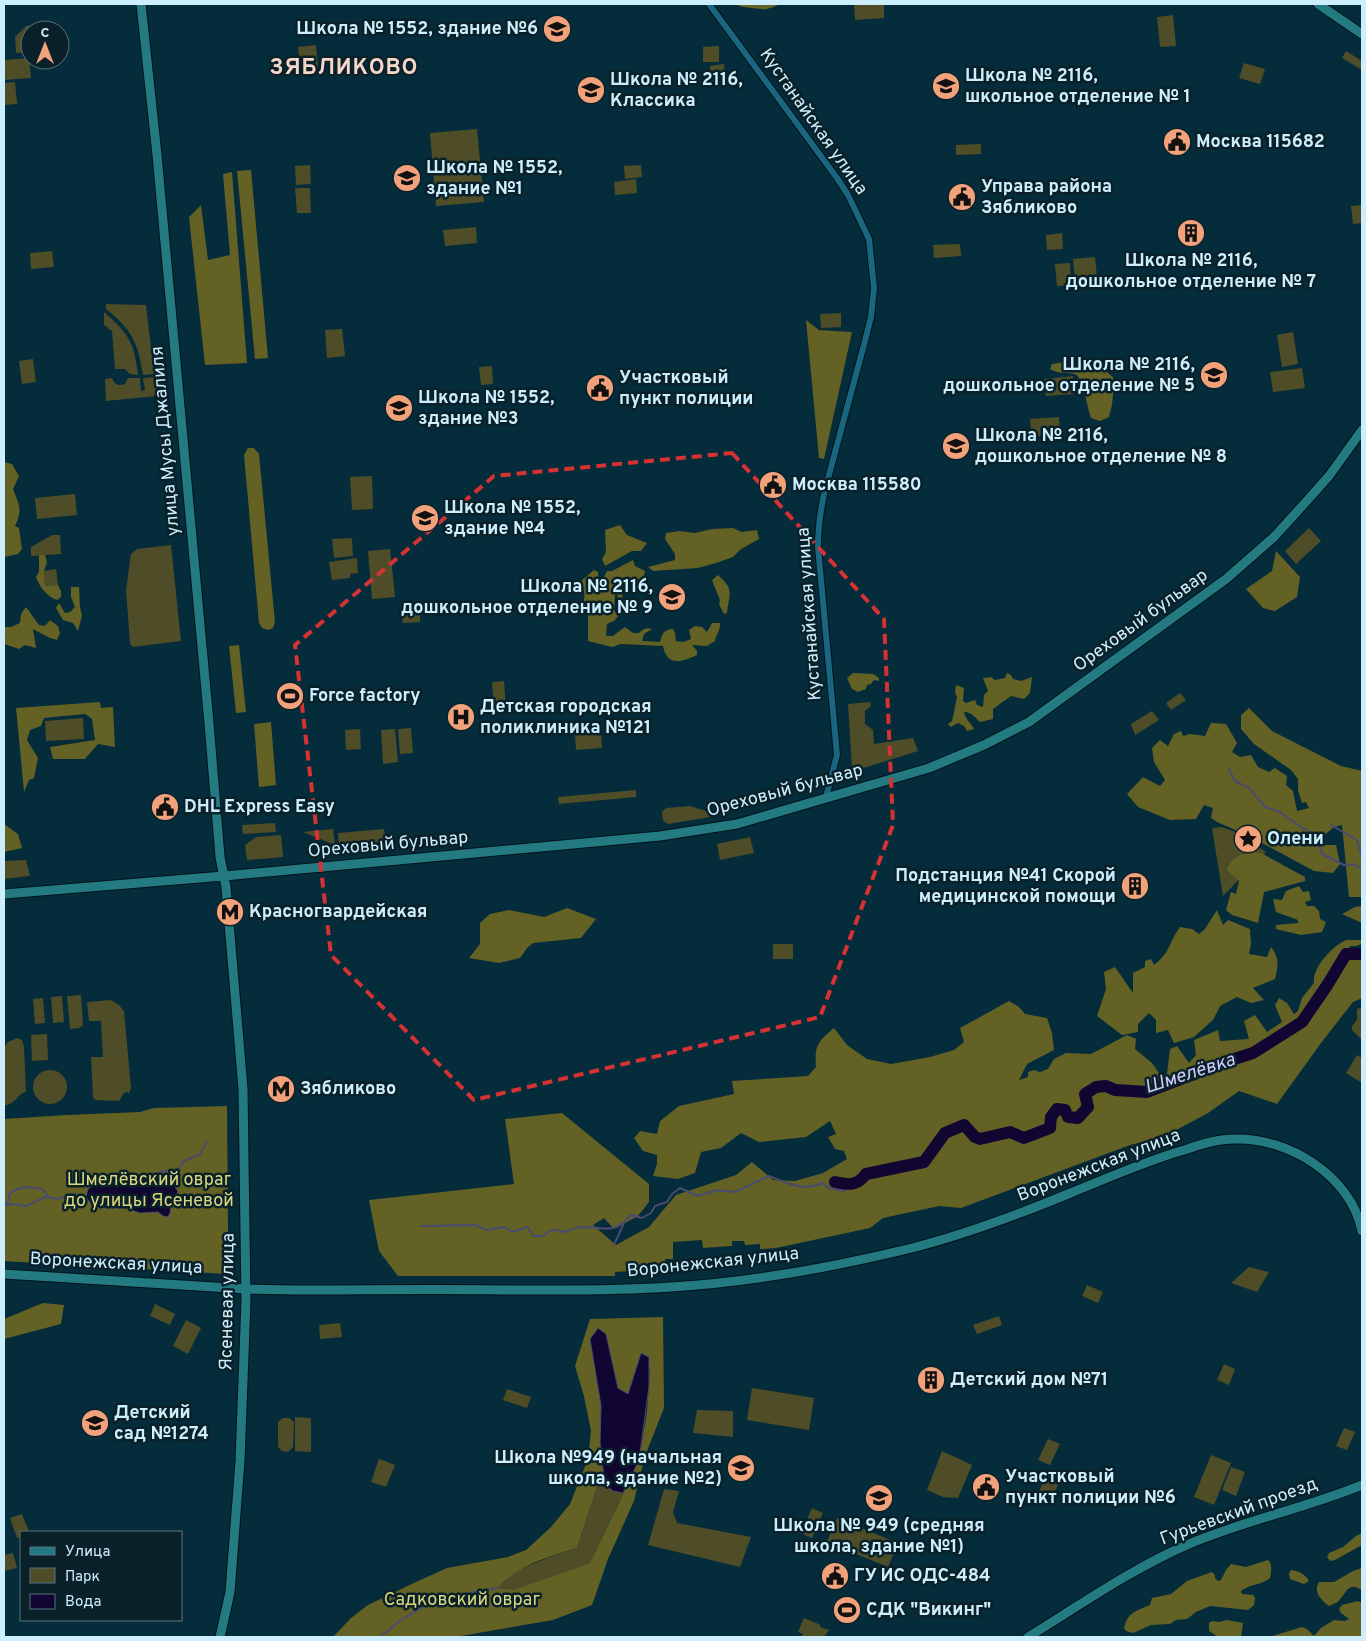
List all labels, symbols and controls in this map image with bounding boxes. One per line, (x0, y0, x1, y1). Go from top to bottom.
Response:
school or university icon: Школа № 1552, здание №6 (542, 14, 572, 44)
place label: Школа № 1552, здание №6 (296, 18, 538, 41)
north arrow (20, 20, 70, 70)
text: С (41, 25, 50, 42)
street label: Кустанайская улица (754, 44, 872, 200)
district label: ЗЯБЛИКОВО (270, 55, 419, 82)
place label: Школа № 2116, школьное отделение № 1 (965, 65, 1191, 109)
place label: Школа № 2116, Классика (610, 69, 743, 113)
school or university icon: Школа № 2116, школьное отделение № 1 (931, 71, 961, 101)
school or university icon: Школа № 2116, Классика (576, 75, 606, 105)
public building icon: Москва 115682 (1162, 127, 1192, 157)
place label: Москва 115682 (1196, 131, 1325, 154)
place label: Школа № 1552, здание №1 (426, 157, 562, 201)
school or university icon: Школа № 1552, здание №1 (392, 163, 422, 193)
place label: Управа района Зябликово (981, 176, 1112, 220)
public building icon: Управа района Зябликово (947, 182, 977, 212)
building icon: Школа № 2116, дошкольное отделение № 7 (1176, 218, 1206, 248)
place label: Школа № 2116, дошкольное отделение № 7 (1066, 250, 1316, 294)
street label: улица Мусы Джалиля (146, 345, 186, 537)
place label: Школа № 2116, дошкольное отделение № 5 (943, 354, 1195, 398)
school or university icon: Школа № 2116, дошкольное отделение № 5 (1199, 360, 1229, 390)
place label: Участковый пункт полиции (619, 367, 753, 411)
public building icon: Участковый пункт полиции (585, 373, 615, 403)
place label: Школа № 1552, здание №3 (418, 387, 554, 431)
school or university icon: Школа № 1552, здание №3 (384, 393, 414, 423)
place label: Школа № 2116, дошкольное отделение № 8 (975, 425, 1227, 469)
school or university icon: Школа № 2116, дошкольное отделение № 8 (941, 431, 971, 461)
public building icon: Москва 115580 (758, 470, 788, 500)
place label: Москва 115580 (792, 474, 922, 497)
place label: Школа № 1552, здание №4 (444, 497, 580, 541)
school or university icon: Школа № 1552, здание №4 (410, 503, 440, 533)
street label: Кустанайская улица (792, 527, 828, 701)
street label: Ореховый бульвар (1069, 564, 1213, 678)
place label: Школа № 2116, дошкольное отделение № 9 (401, 576, 653, 620)
school or university icon: Школа № 2116, дошкольное отделение № 9 (657, 582, 687, 612)
sports icon: Force factory (275, 681, 305, 711)
place label: Force factory (309, 685, 420, 708)
place label: Детская городская поликлиника №121 (480, 696, 652, 740)
hospital icon: Детская городская поликлиника №121 (446, 702, 476, 732)
street label: Ореховый бульвар (704, 759, 866, 823)
public building icon: DHL Express Easy (150, 792, 180, 822)
place label: DHL Express Easy (184, 796, 335, 819)
place icon: Олени (1233, 824, 1263, 854)
street label: Ореховый бульвар (307, 827, 469, 863)
place label: Олени (1267, 828, 1324, 851)
place label: Подстанция №41 Скорой медицинской помощи (895, 865, 1116, 909)
building icon: Подстанция №41 Скорой медицинской помощи (1120, 871, 1150, 901)
metro station icon: Красногвардейская (215, 897, 245, 927)
place label: Красногвардейская (249, 901, 427, 924)
water label: Шмелёвка (1142, 1048, 1238, 1100)
metro station icon: Зябликово (266, 1074, 296, 1104)
place label: Зябликово (300, 1078, 396, 1101)
street label: Воронежская улица (1014, 1124, 1184, 1208)
park label: Шмелёвский овраг до улицы Ясеневой (64, 1169, 234, 1213)
street label: Ясеневая улица (215, 1233, 241, 1371)
street label: Воронежская улица (626, 1243, 800, 1283)
street label: Воронежская улица (29, 1248, 203, 1280)
building icon: Детский дом №71 (916, 1365, 946, 1395)
place label: Детский дом №71 (950, 1369, 1108, 1392)
place label: Детский сад №1274 (114, 1402, 209, 1446)
school or university icon: Детский сад №1274 (80, 1408, 110, 1438)
place label: Школа №949 (начальная школа, здание №2) (494, 1447, 722, 1491)
school or university icon: Школа №949 (начальная школа, здание №2) (726, 1453, 756, 1483)
place label: Участковый пункт полиции №6 (1005, 1466, 1176, 1510)
public building icon: Участковый пункт полиции №6 (971, 1472, 1001, 1502)
street label: Гурьевский проезд (1157, 1473, 1321, 1551)
school or university icon: Школа № 949 (средняя школа, здание №1) (864, 1483, 894, 1513)
place label: Школа № 949 (средняя школа, здание №1) (773, 1515, 985, 1559)
legend (20, 1531, 182, 1621)
text: Улица (65, 1543, 110, 1562)
public building icon: ГУ ИС ОДС-484 (820, 1561, 850, 1591)
place label: ГУ ИС ОДС-484 (854, 1565, 991, 1588)
text: Парк (65, 1568, 100, 1587)
park label: Садковский овраг (384, 1589, 541, 1612)
text: Вода (65, 1593, 101, 1612)
sports icon: СДК "Викинг" (832, 1595, 862, 1625)
place label: СДК "Викинг" (866, 1599, 991, 1622)

